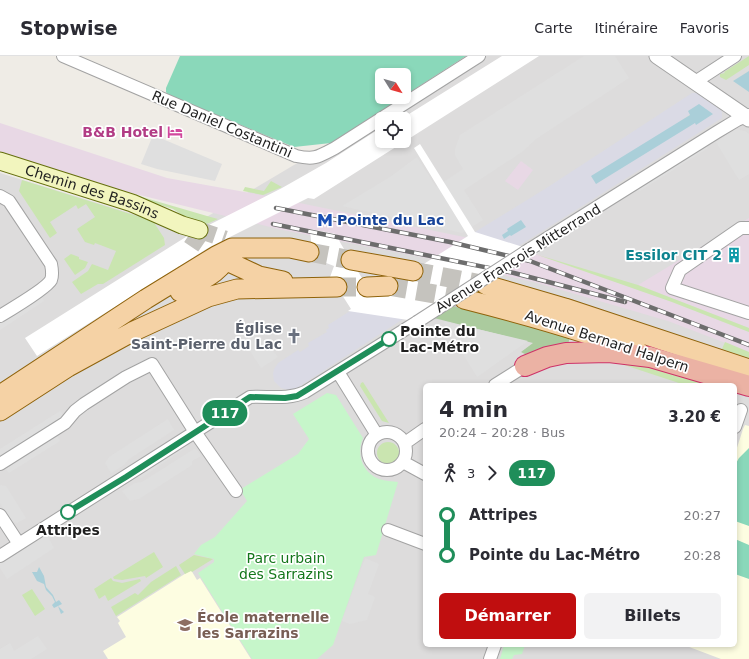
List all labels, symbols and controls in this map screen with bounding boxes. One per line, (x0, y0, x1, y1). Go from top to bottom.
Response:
text: Stopwise (20, 17, 118, 39)
text: Carte (534, 20, 573, 36)
text: Itinéraire (595, 20, 658, 36)
text: Favoris (680, 20, 729, 36)
north arrow (375, 68, 411, 104)
map controls (375, 68, 411, 148)
street label: Rue Daniel Costantini (149, 87, 295, 161)
button: locate (375, 112, 411, 148)
hotel icon: B&B Hotel (166, 123, 184, 141)
place label: B&B Hotel (82, 124, 163, 140)
street label: Chemin des Bassins (23, 162, 161, 222)
street label: Avenue François Mitterrand (432, 200, 604, 316)
metro station icon: Pointe du Lac (316, 211, 334, 229)
place label: Pointe du Lac (337, 212, 444, 228)
building icon: Essilor CIT 2 (725, 246, 743, 264)
place label: Essilor CIT 2 (625, 247, 722, 263)
street label: Avenue Bernard Halpern (523, 307, 691, 375)
place label: Église Saint-Pierre du Lac (131, 320, 282, 352)
place label: Pointe du Lac-Métro (400, 323, 480, 355)
church icon: Église Saint-Pierre du Lac (285, 327, 303, 345)
marker: Pointe du Lac-Métro (381, 331, 397, 347)
text: 4 min (439, 397, 508, 422)
line badge: 117 (202, 400, 248, 426)
text: 117 (210, 405, 240, 421)
text: 3.20 € (668, 408, 721, 426)
text: 20:24 – 20:28 · Bus (439, 425, 565, 440)
icon: walk (439, 462, 461, 484)
icon: forward (481, 462, 503, 484)
text: 117 (517, 465, 547, 481)
text: 3 (467, 466, 475, 481)
marker: Attripes (60, 504, 76, 520)
text: Attripes (469, 506, 537, 524)
text: 20:27 (684, 508, 721, 523)
place label: Attripes (36, 522, 100, 538)
text: Pointe du Lac-Métro (469, 546, 640, 564)
text: 20:28 (684, 548, 721, 563)
park label: Parc urbain des Sarrazins (239, 550, 333, 582)
button: Démarrer (439, 593, 576, 639)
button: Billets (584, 593, 721, 639)
place label: École maternelle les Sarrazins (197, 609, 329, 641)
school or university icon: École maternelle les Sarrazins (176, 616, 194, 634)

